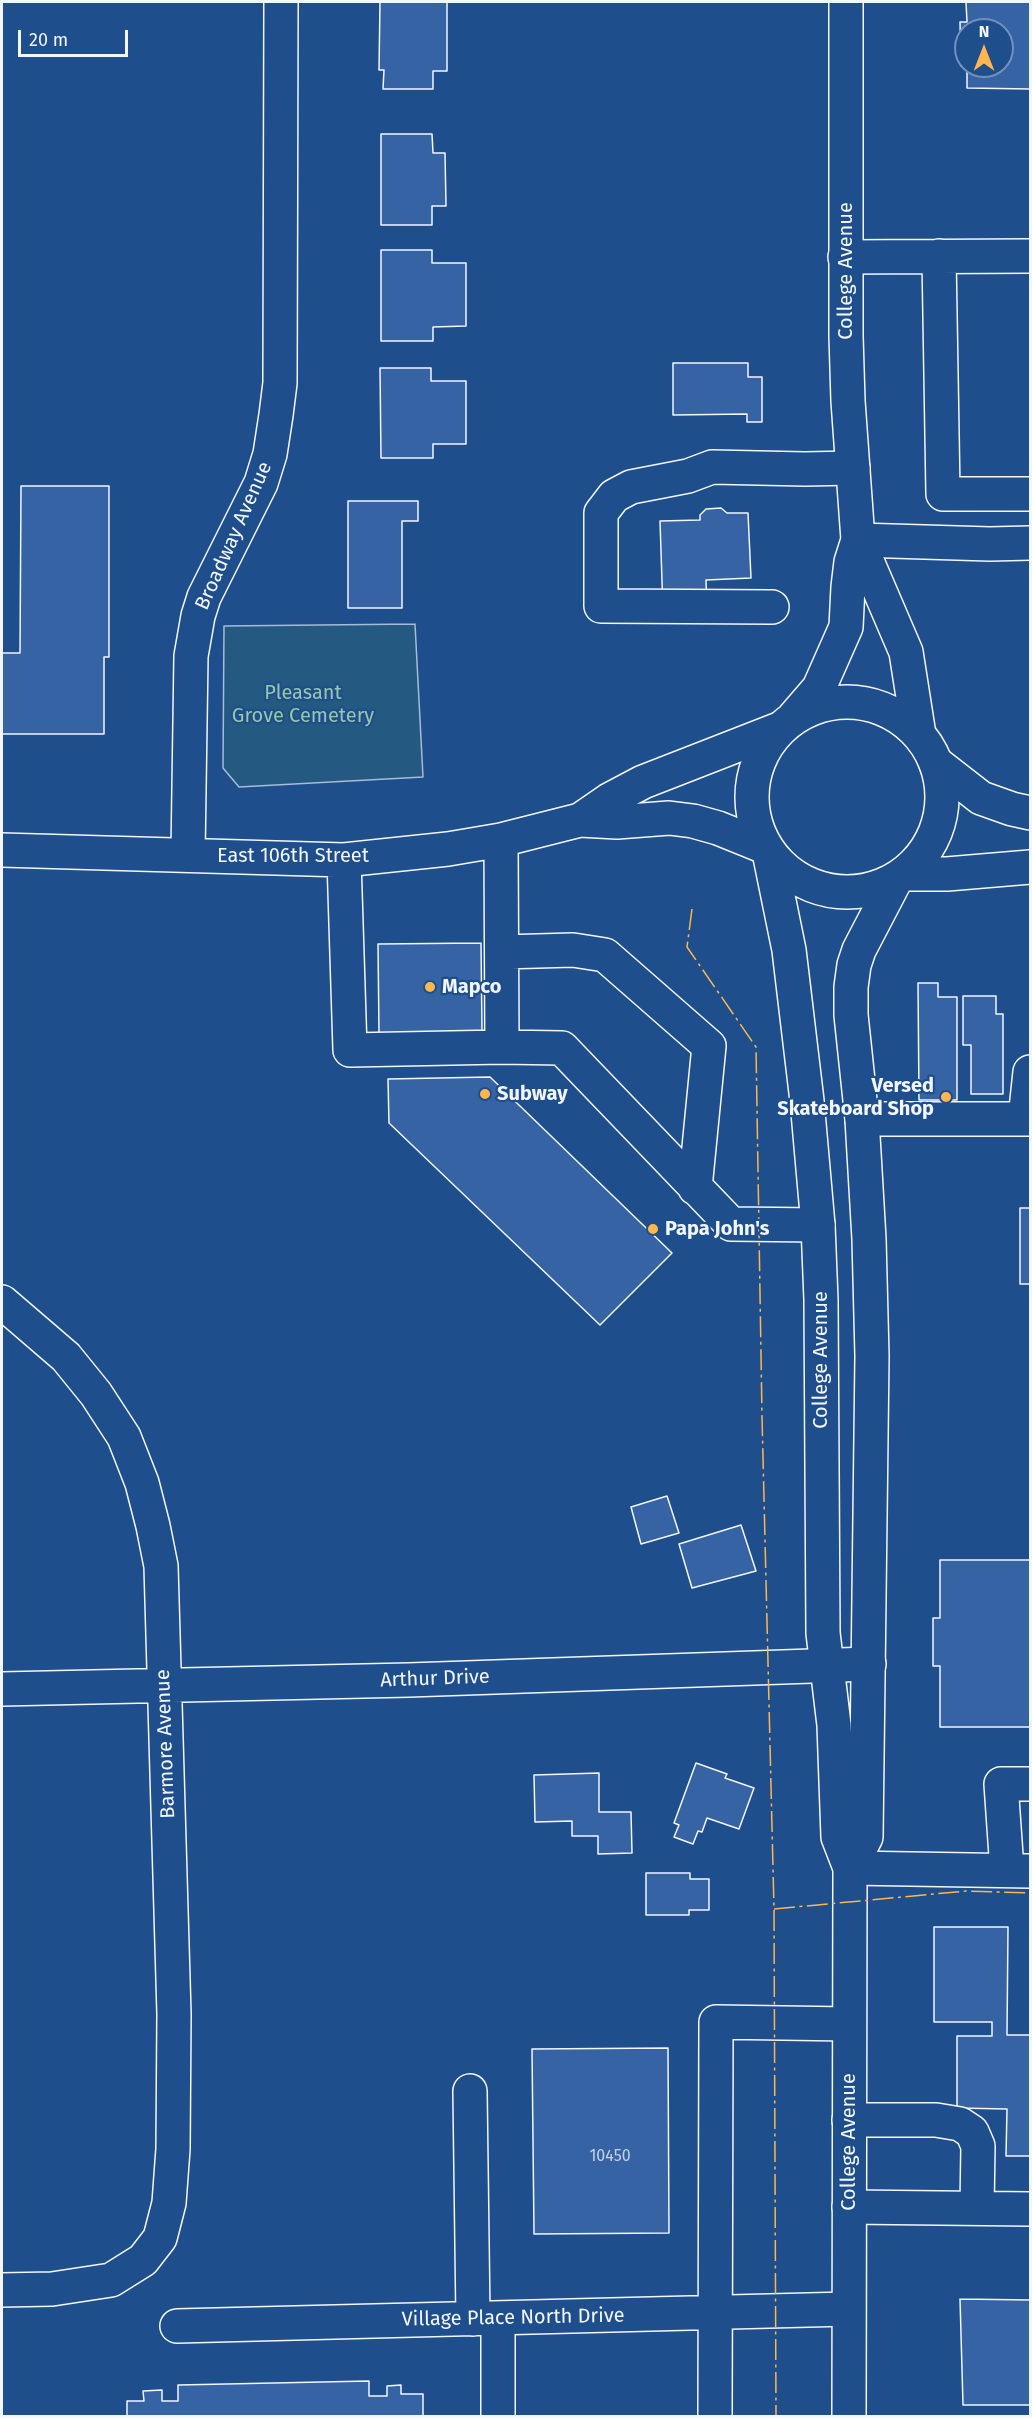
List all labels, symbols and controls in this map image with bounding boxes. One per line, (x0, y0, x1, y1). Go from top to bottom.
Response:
scale bar (21, 18, 130, 56)
north arrow (954, 18, 1014, 78)
text: N (979, 22, 989, 41)
text: 20 m (29, 29, 68, 51)
street label: College Avenue (834, 202, 858, 340)
street label: Broadway Avenue (191, 458, 277, 614)
park label: Pleasant Grove Cemetery (232, 681, 374, 728)
street label: East 106th Street (217, 844, 369, 868)
place label: Mapco (442, 975, 501, 999)
marker: Mapco (423, 980, 437, 994)
place label: Versed Skateboard Shop (777, 1074, 934, 1121)
place label: Subway (497, 1082, 568, 1106)
marker: Subway (478, 1087, 492, 1101)
marker: Versed Skateboard Shop (939, 1090, 953, 1104)
place label: Papa John's (665, 1217, 769, 1241)
marker: Papa John's (646, 1222, 660, 1236)
street label: College Avenue (809, 1291, 833, 1429)
street label: Arthur Drive (380, 1665, 490, 1693)
street label: Barmore Avenue (151, 1669, 181, 1819)
street label: College Avenue (837, 2073, 861, 2211)
house number: 10450 (589, 2147, 631, 2167)
street label: Village Place North Drive (401, 2304, 625, 2332)

